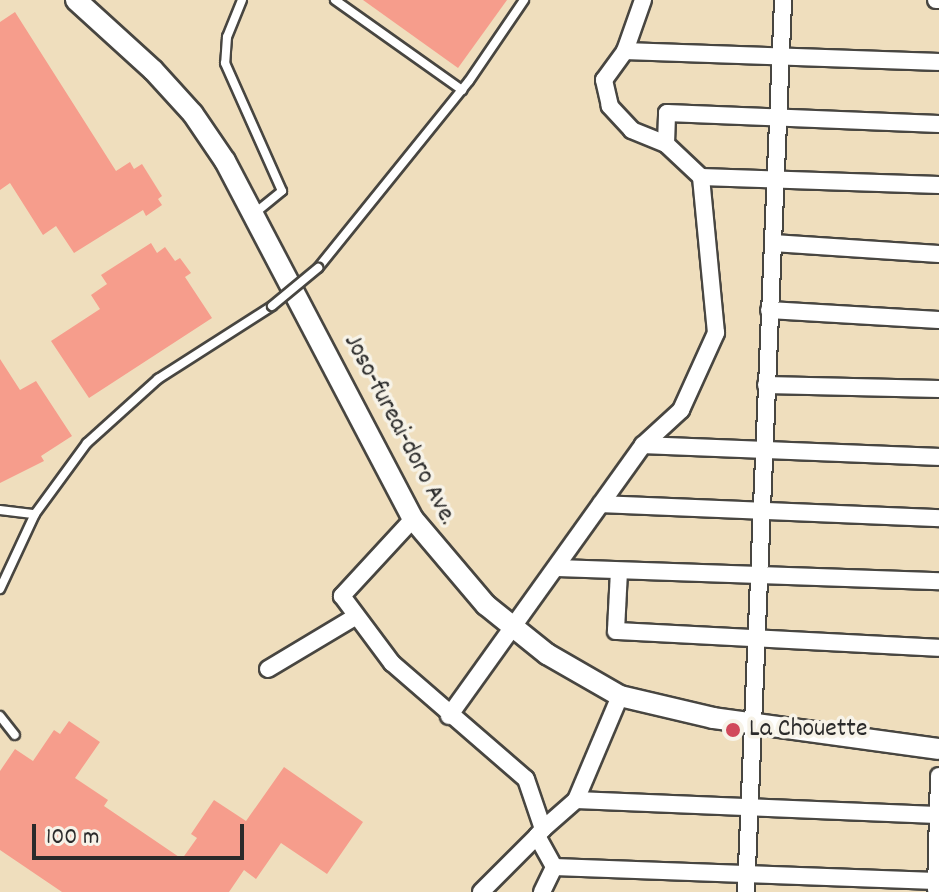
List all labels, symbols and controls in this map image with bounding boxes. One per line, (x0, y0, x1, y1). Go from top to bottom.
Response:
street label: Joso-fureai-doro Ave. (336, 329, 462, 531)
place label: La Chouette (749, 714, 867, 746)
marker: La Chouette (724, 721, 742, 739)
scale bar (36, 808, 248, 858)
text: 100 m (46, 821, 99, 855)

